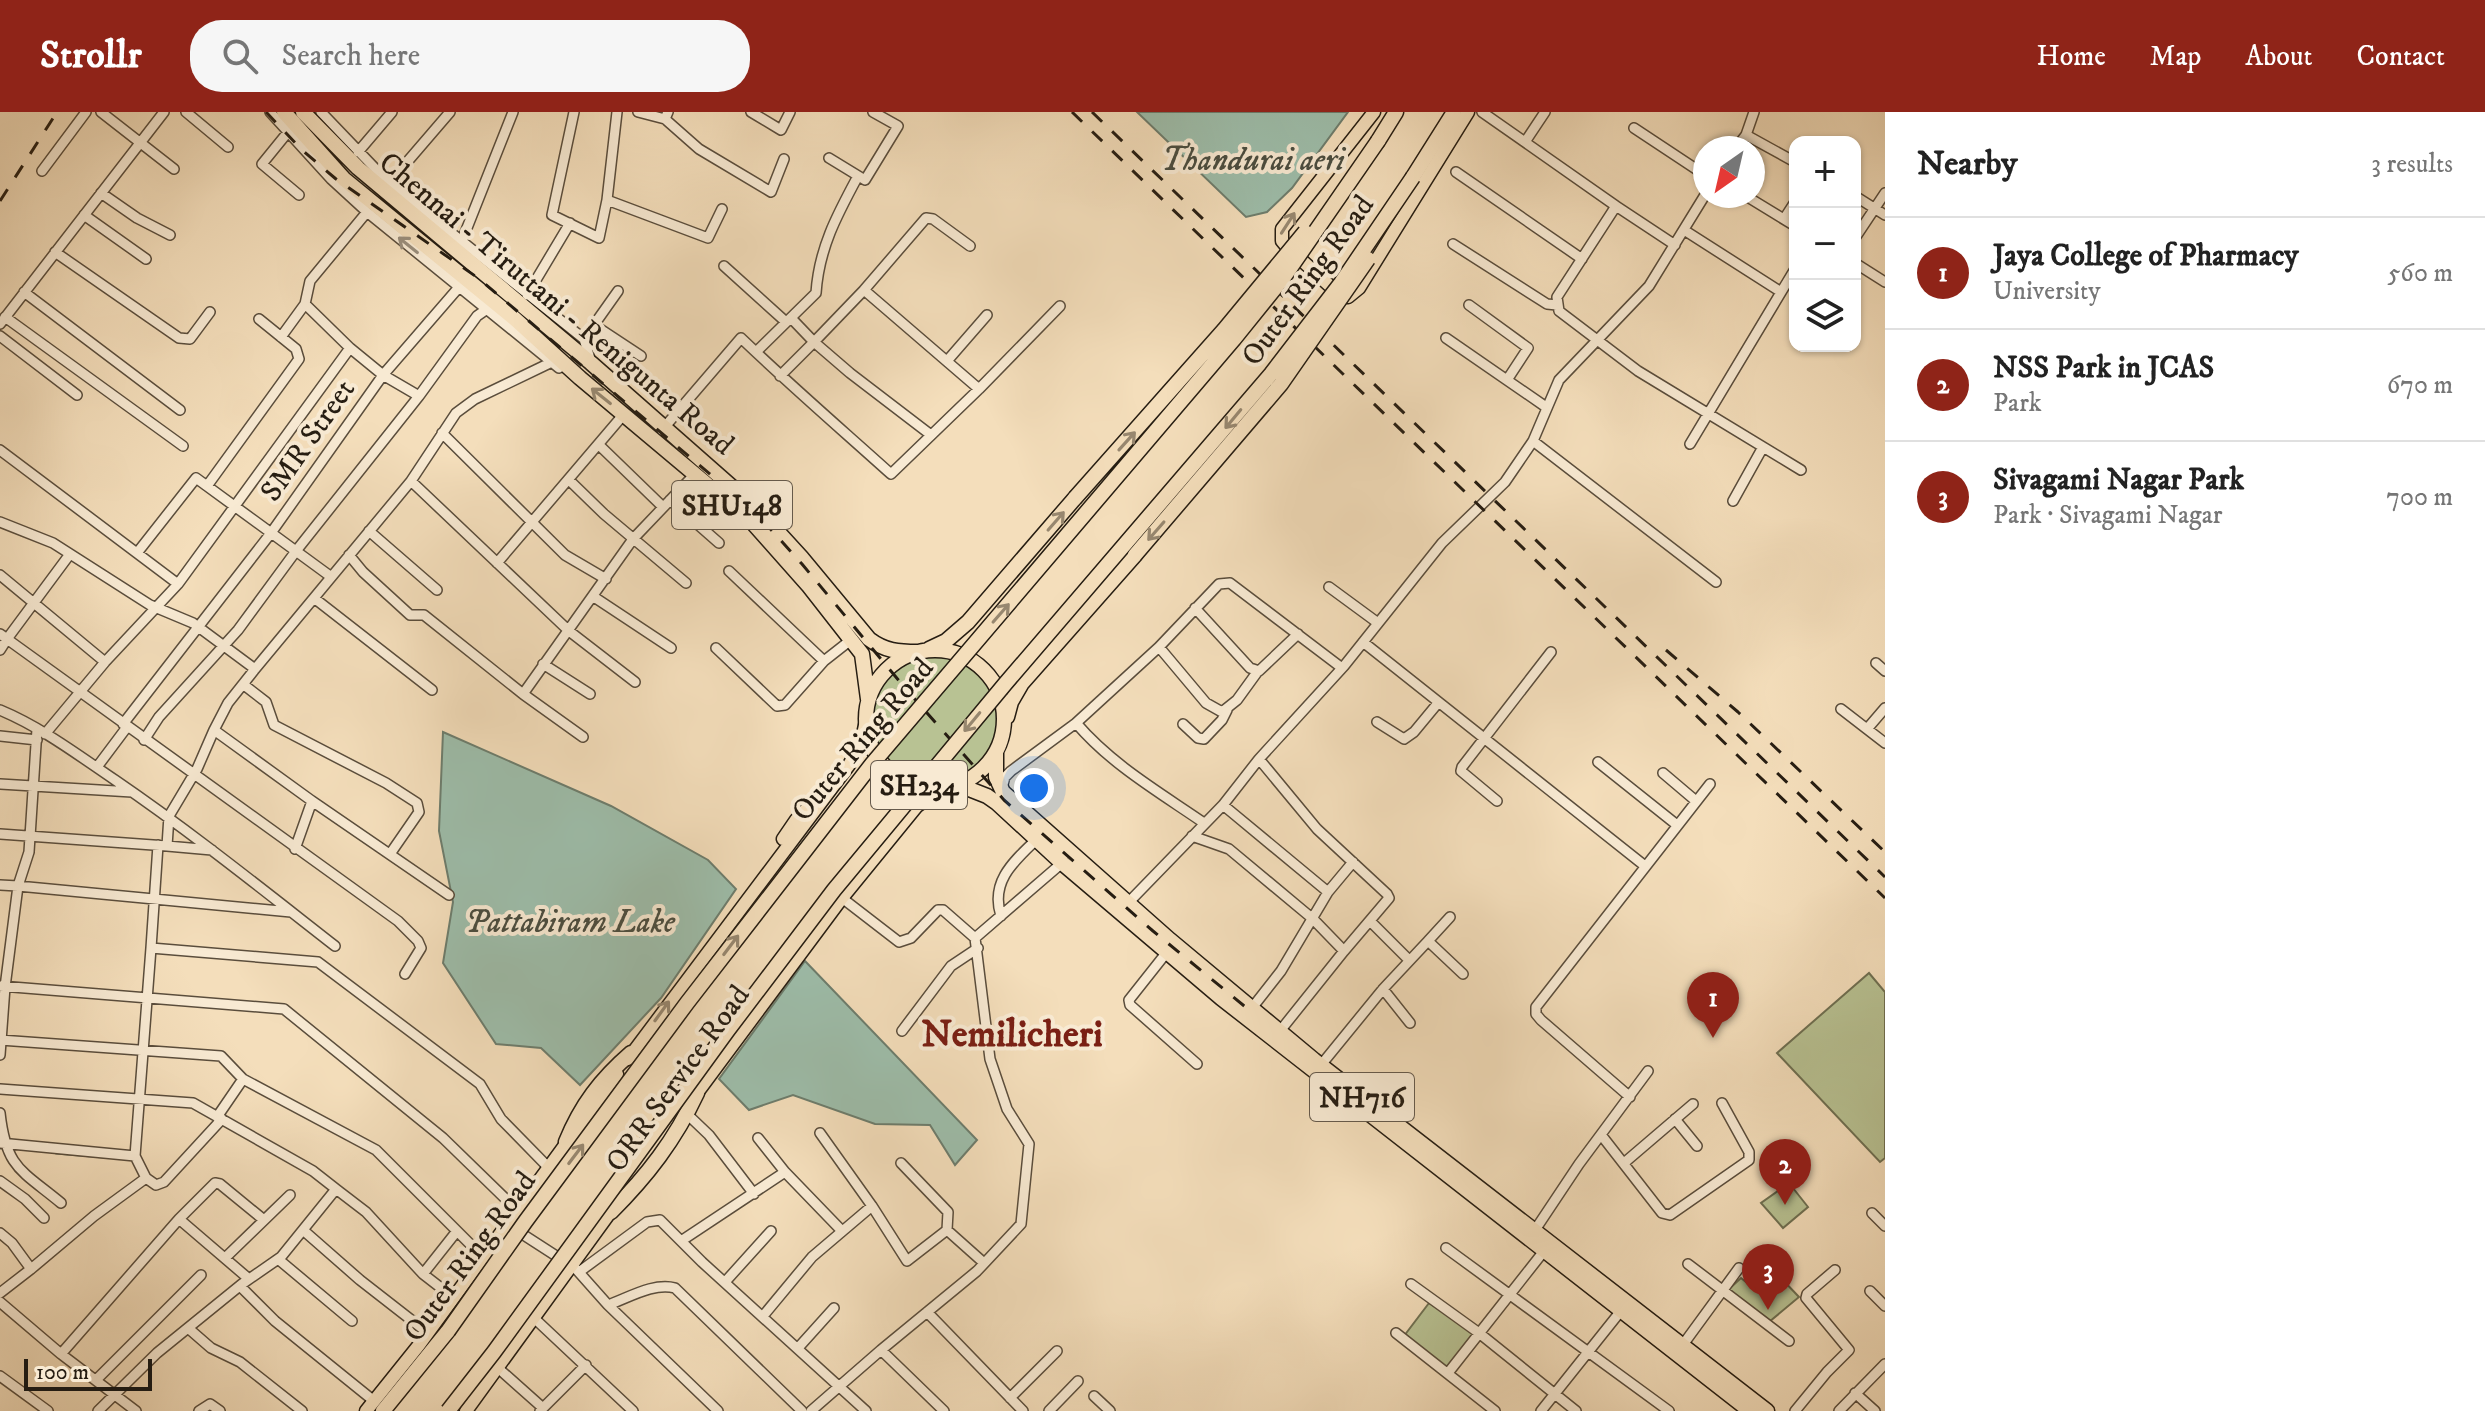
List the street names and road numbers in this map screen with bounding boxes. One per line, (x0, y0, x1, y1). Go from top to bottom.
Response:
street label: Chennai - Tiruttani - Renigunta Road (371, 145, 741, 464)
street label: Outer Ring Road (1234, 188, 1383, 373)
street label: SMR Street (253, 373, 364, 509)
road number: SHU148 (672, 481, 792, 529)
street label: Outer Ring Road (784, 651, 942, 829)
road number: SH234 (871, 761, 967, 809)
street label: ORR Service Road (598, 978, 758, 1180)
road number: NH716 (1310, 1073, 1414, 1121)
street label: Outer Ring Road (396, 1164, 545, 1349)

